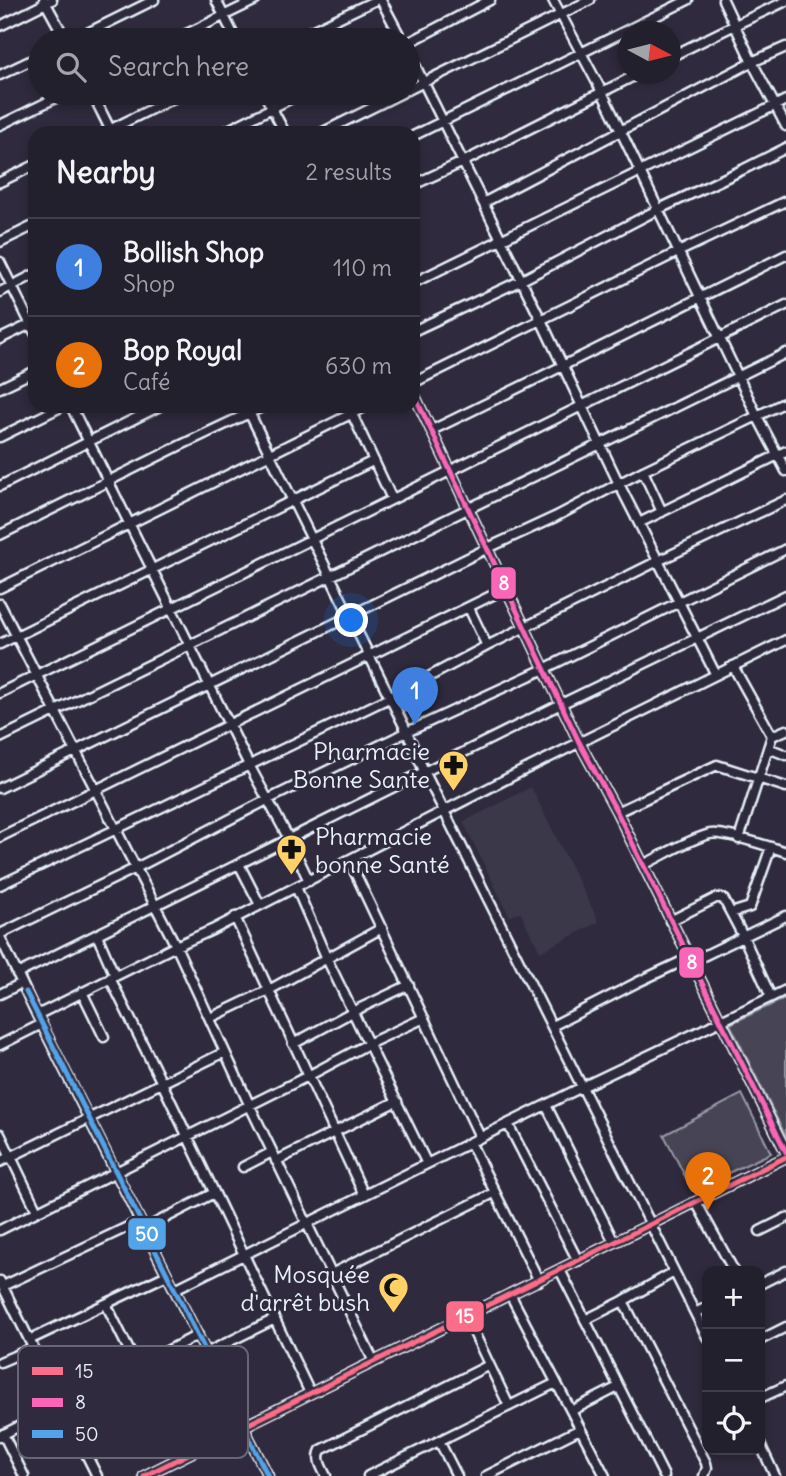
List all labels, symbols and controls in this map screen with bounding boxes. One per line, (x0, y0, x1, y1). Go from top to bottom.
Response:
north arrow (618, 21, 681, 84)
search box (28, 28, 420, 105)
icon: search (52, 48, 90, 86)
text: Search here (108, 50, 249, 83)
text: Nearby (56, 153, 156, 191)
text: 2 results (306, 157, 392, 186)
text: Bollish Shop (123, 236, 264, 269)
text: 1 (74, 253, 84, 282)
text: 110 m (333, 253, 392, 282)
text: Shop (123, 269, 175, 298)
text: Bop Royal (123, 334, 242, 367)
text: 2 (73, 351, 85, 380)
text: 630 m (325, 351, 392, 380)
text: Café (123, 367, 170, 396)
line badge: 8 (490, 566, 517, 600)
text: 8 (499, 571, 510, 595)
your location (334, 603, 368, 637)
pin: 1 (392, 667, 438, 725)
place label: Pharmacie Bonne Sante (293, 736, 430, 794)
pharmacy icon: Pharmacie Bonne Sante (436, 748, 470, 792)
place label: Pharmacie bonne Santé (315, 821, 450, 879)
pharmacy icon: Pharmacie bonne Santé (275, 833, 309, 877)
line badge: 8 (678, 946, 705, 979)
text: 8 (687, 950, 698, 974)
pin: 2 (685, 1152, 731, 1210)
line badge: 50 (127, 1217, 167, 1251)
text: 50 (135, 1222, 159, 1246)
place label: Mosquée d'arrêt bush (240, 1259, 370, 1317)
map controls (702, 1266, 765, 1455)
button: + (702, 1266, 765, 1329)
mosque icon: Mosquée d'arrêt bush (376, 1271, 410, 1315)
line badge: 15 (445, 1300, 485, 1333)
text: 15 (456, 1304, 474, 1328)
button: − (702, 1329, 765, 1392)
legend (18, 1346, 248, 1458)
text: 15 (75, 1359, 93, 1383)
text: 8 (75, 1390, 86, 1414)
button: locate (702, 1392, 765, 1455)
text: 50 (75, 1422, 98, 1446)

